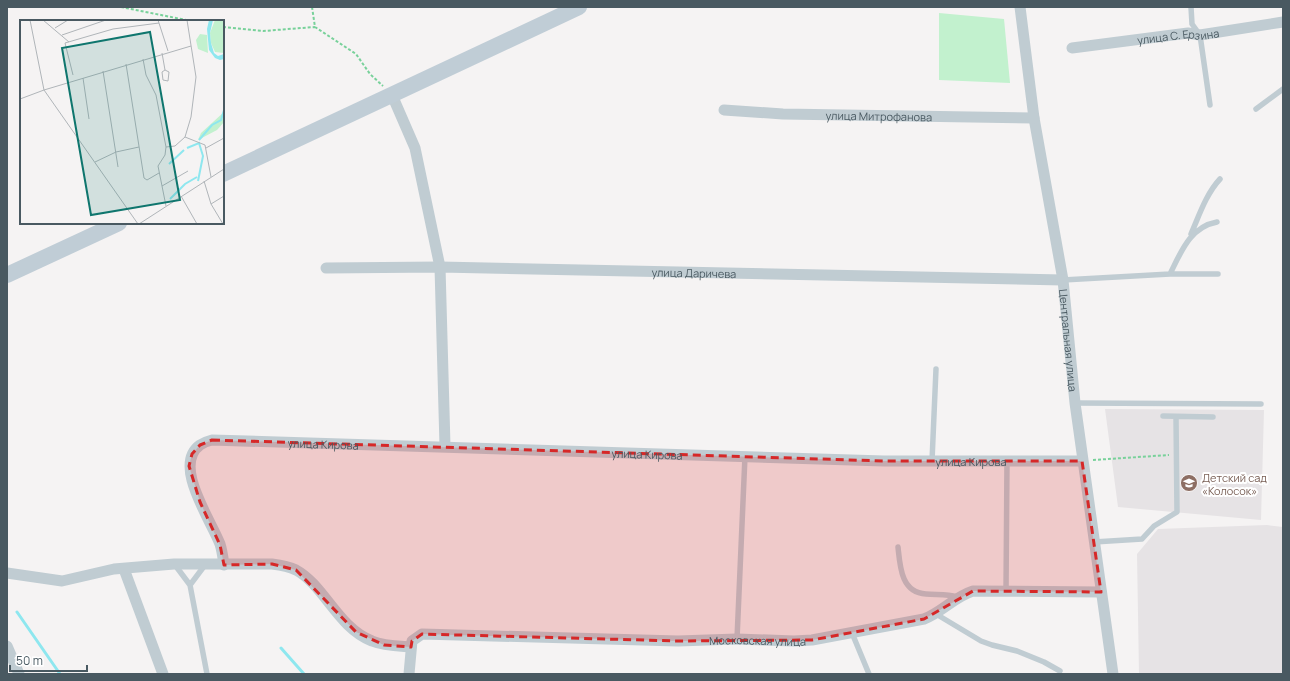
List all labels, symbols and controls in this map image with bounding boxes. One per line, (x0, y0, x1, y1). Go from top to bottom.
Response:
inset map (20, 20, 224, 224)
street label: улица С. Ерзина (1136, 25, 1220, 47)
street label: улица Митрофанова (825, 107, 932, 124)
street label: улица Даричева (651, 264, 736, 281)
street label: Центральная улица (1056, 288, 1081, 392)
street label: улица Кирова (287, 435, 359, 452)
street label: улица Кирова (611, 445, 683, 462)
street label: улица Кирова (935, 454, 1007, 469)
place label: Детский сад «Колосок» (1202, 470, 1267, 498)
school or university icon: Детский сад «Колосок» (1179, 473, 1199, 493)
street label: Московская улица (709, 631, 806, 649)
scale bar (10, 647, 87, 673)
text: 50 m (16, 652, 43, 669)

